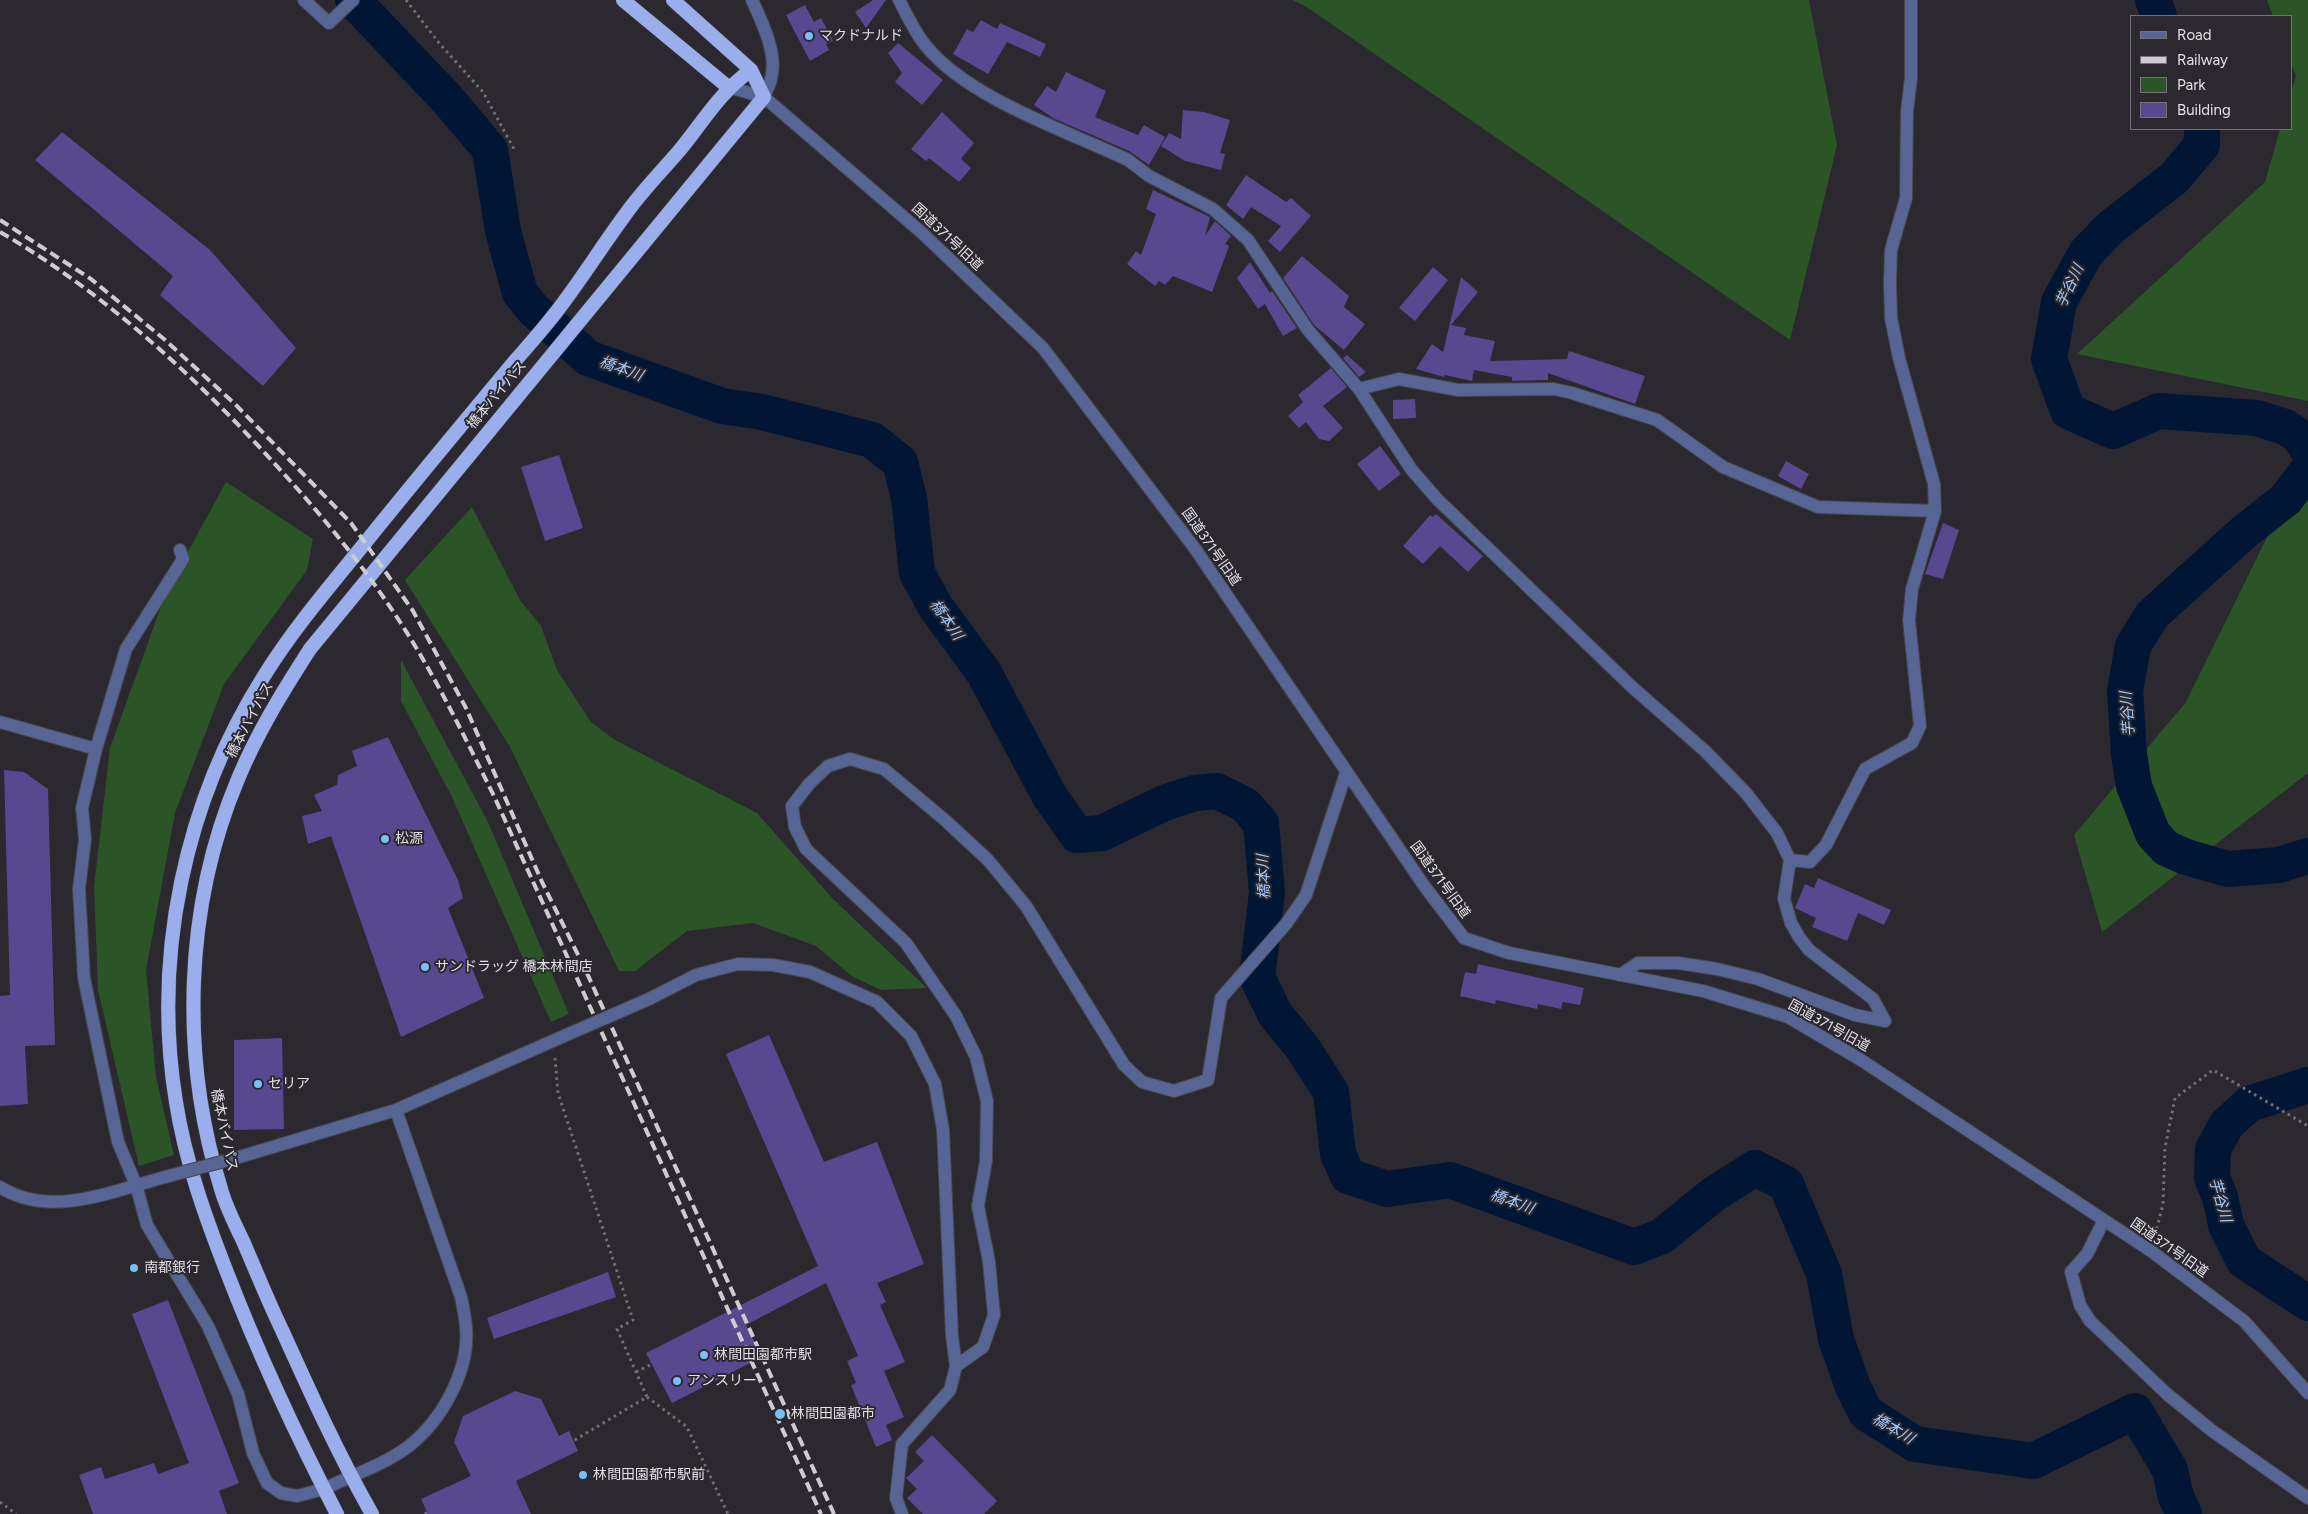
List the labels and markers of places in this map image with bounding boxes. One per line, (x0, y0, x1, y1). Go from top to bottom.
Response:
place label: マクドナルド (819, 28, 903, 44)
marker: マクドナルド (803, 30, 815, 42)
place label: 松源 (395, 831, 423, 847)
marker: 松源 (379, 833, 391, 845)
place label: サンドラッグ 橋本林間店 (435, 959, 592, 975)
marker: サンドラッグ 橋本林間店 (419, 961, 431, 973)
place label: セリア (268, 1076, 310, 1092)
marker: セリア (252, 1078, 264, 1090)
place label: 南都銀行 (144, 1260, 200, 1276)
marker: 南都銀行 (128, 1262, 140, 1274)
place label: 林間田園都市駅 (714, 1347, 812, 1363)
marker: 林間田園都市駅 (698, 1349, 710, 1361)
place label: アンスリー (687, 1373, 757, 1389)
marker: アンスリー (671, 1375, 683, 1387)
place label: 林間田園都市 (791, 1406, 875, 1422)
marker: 林間田園都市 (773, 1407, 787, 1421)
place label: 林間田園都市駅前 (593, 1467, 705, 1483)
marker: 林間田園都市駅前 (577, 1469, 589, 1481)

